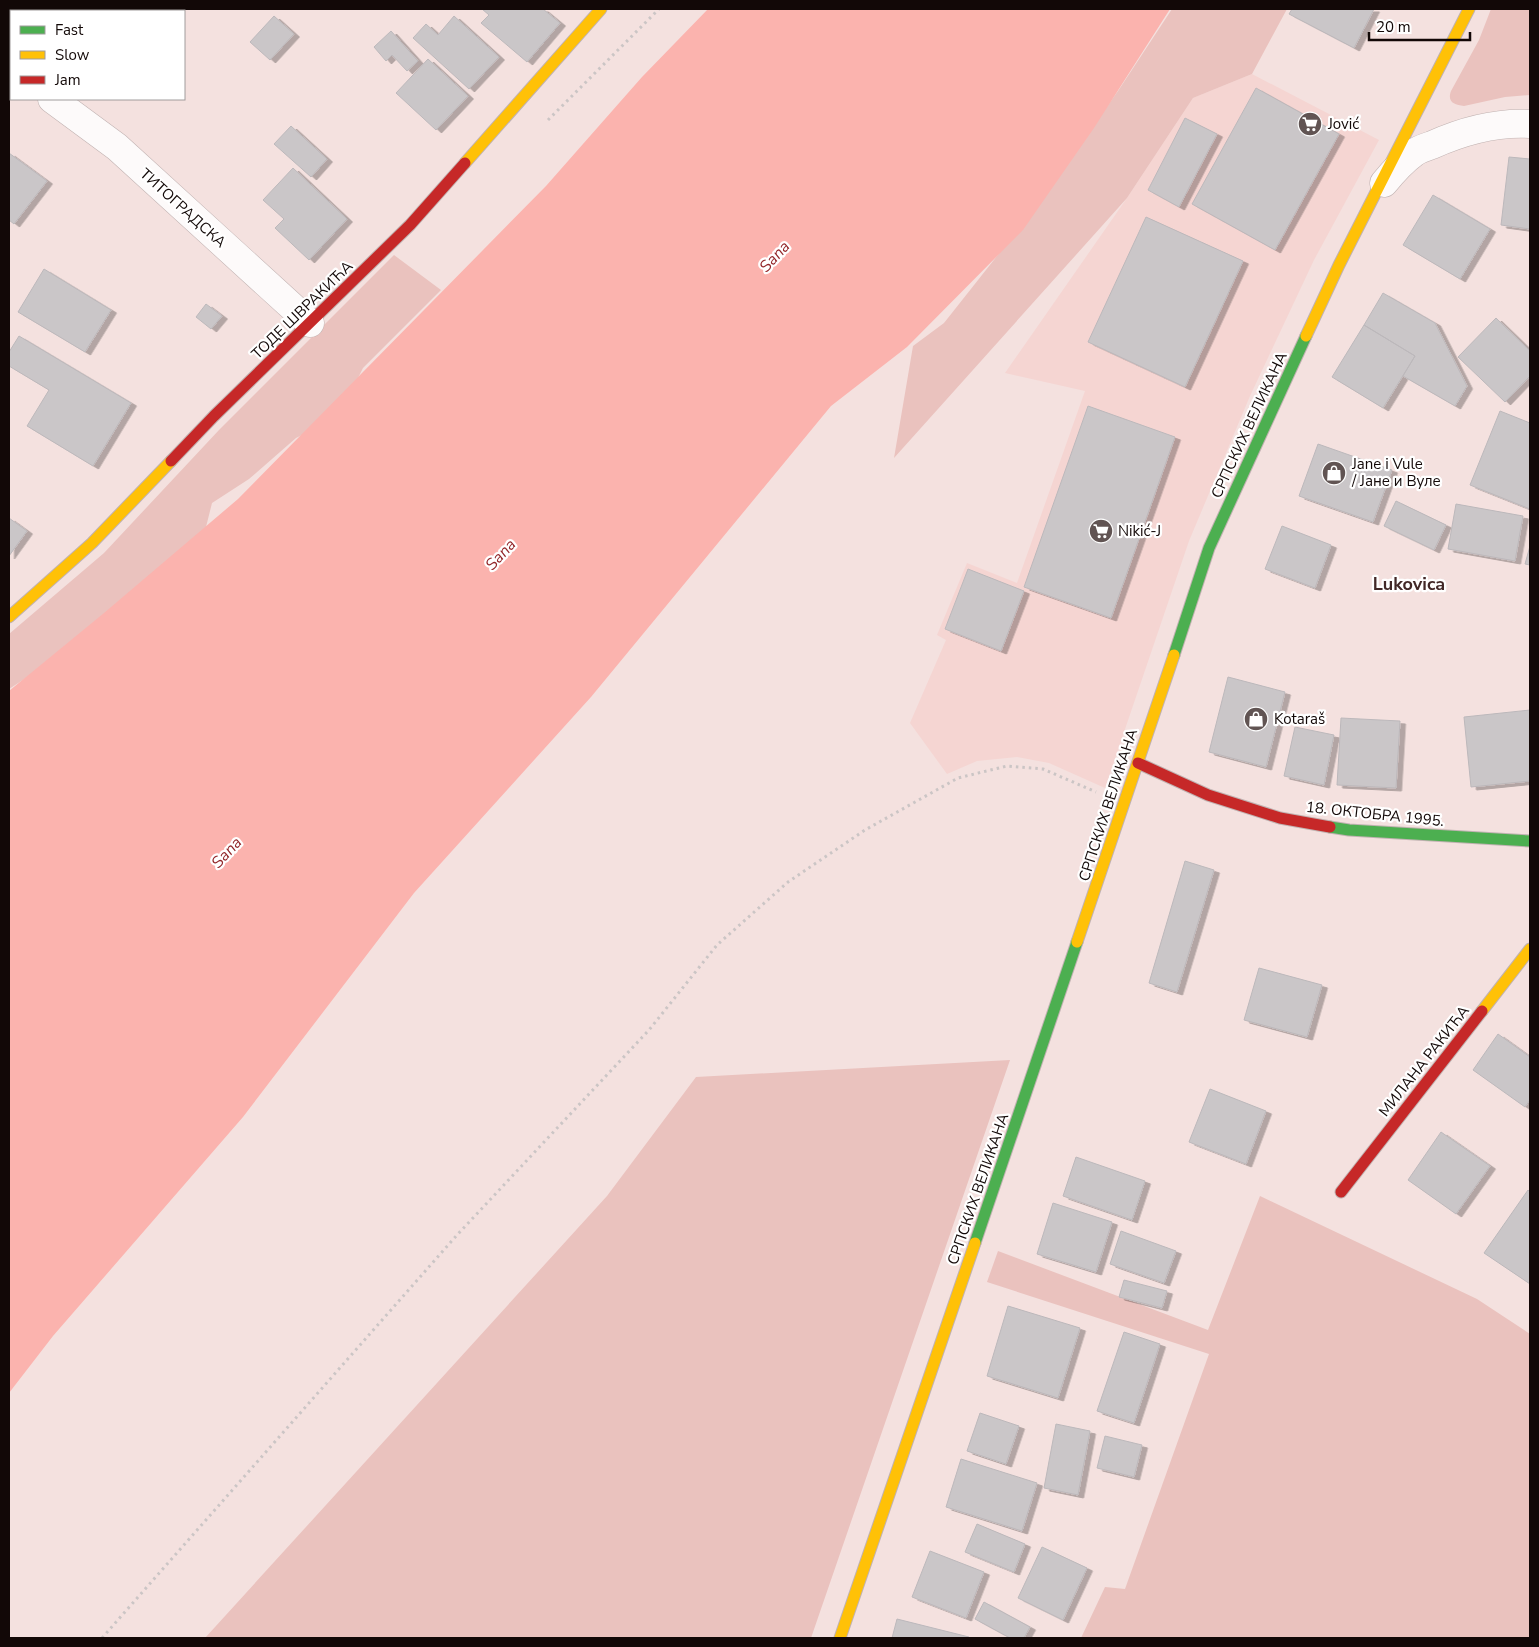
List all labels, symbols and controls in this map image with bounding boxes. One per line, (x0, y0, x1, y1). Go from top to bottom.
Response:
legend (10, 10, 185, 100)
scale bar (1369, 10, 1470, 42)
text: 20 m (1376, 17, 1411, 37)
text: Fast (55, 20, 84, 40)
text: Slow (55, 45, 90, 65)
text: Jam (54, 70, 81, 90)
supermarket icon: Jović (1297, 111, 1323, 137)
place label: Jović (1327, 114, 1359, 134)
street label: ТИТОГРАДСКА (136, 164, 230, 252)
water label: Sana (754, 236, 795, 277)
street label: ТОДЕ ШВРАКИЋА (247, 256, 357, 364)
street label: СРПСКИХ ВЕЛИКАНА (1206, 349, 1292, 501)
place label: Jane i Vule / Јане и Вуле (1351, 454, 1441, 491)
shop icon: Jane i Vule / Јане и Вуле (1321, 460, 1347, 486)
supermarket icon: Nikić-J (1088, 518, 1114, 544)
place label: Nikić-J (1118, 521, 1161, 541)
water label: Sana (480, 534, 521, 575)
district label: Lukovica (1373, 572, 1445, 596)
shop icon: Kotaraš (1243, 706, 1269, 732)
place label: Kotaraš (1274, 709, 1325, 729)
street label: СРПСКИХ ВЕЛИКАНА (1074, 726, 1142, 884)
street label: 18. ОКТОБРА 1995. (1305, 797, 1445, 831)
water label: Sana (206, 832, 247, 873)
street label: МИЛАНА РАКИЋА (1374, 1001, 1474, 1121)
street label: СРПСКИХ ВЕЛИКАНА (943, 1110, 1013, 1267)

